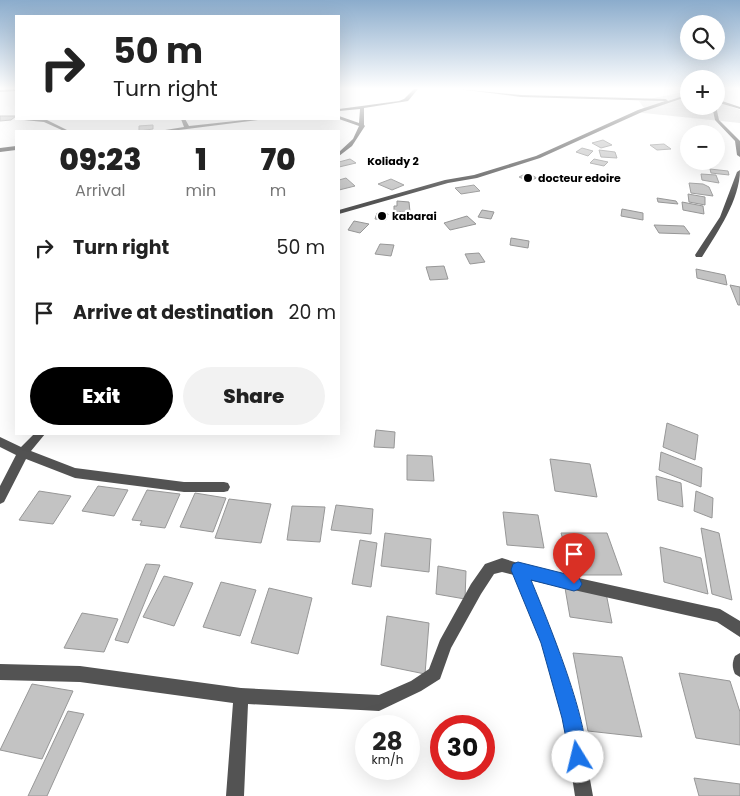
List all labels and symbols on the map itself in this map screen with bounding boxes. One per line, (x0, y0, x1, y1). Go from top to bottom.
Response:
district label: Koliady 2 (367, 153, 419, 169)
place label: docteur edoire (538, 170, 621, 186)
marker: docteur edoire (522, 172, 534, 184)
place label: kabarai (392, 208, 437, 224)
marker: kabarai (376, 210, 388, 222)
pin (553, 533, 595, 584)
speed limit sign: 30 (430, 715, 495, 780)
position arrow (551, 730, 603, 782)

